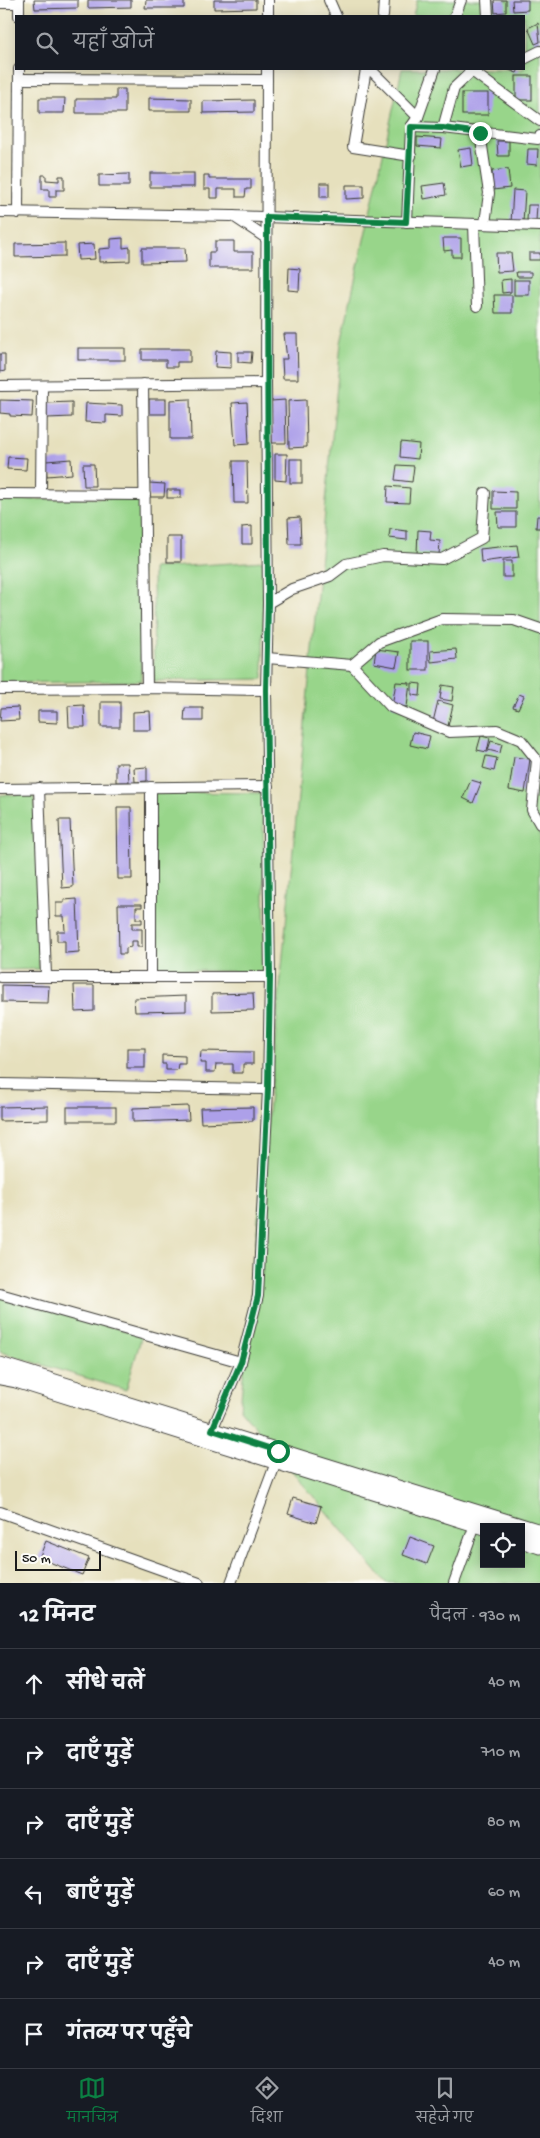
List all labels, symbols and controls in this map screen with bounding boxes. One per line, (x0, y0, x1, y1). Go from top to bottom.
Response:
search box (15, 15, 525, 70)
icon: search (33, 29, 61, 57)
text: यहाँ खोजें (73, 33, 154, 56)
route end (469, 122, 492, 145)
route start (267, 1440, 290, 1463)
map controls (480, 1523, 525, 1568)
button: locate (480, 1523, 525, 1568)
scale bar (15, 1548, 101, 1571)
text: 50 m (22, 1551, 51, 1568)
text: 12 मिनट (20, 1605, 95, 1630)
text: पैदल · 930 m (430, 1608, 520, 1627)
icon: ahead (20, 1670, 48, 1698)
text: सीधे चलें (67, 1674, 144, 1697)
text: 40 m (488, 1674, 520, 1693)
icon: right (20, 1740, 48, 1768)
text: दाएँ मुड़ें (67, 1744, 133, 1767)
text: 710 m (481, 1744, 520, 1763)
icon: right (20, 1810, 48, 1838)
text: दाएँ मुड़ें (67, 1814, 133, 1837)
text: 80 m (487, 1814, 520, 1833)
icon: left (20, 1880, 48, 1908)
text: बाएँ मुड़ें (67, 1884, 133, 1907)
text: 60 m (488, 1884, 520, 1903)
icon: right (20, 1950, 48, 1978)
text: दाएँ मुड़ें (67, 1954, 133, 1977)
text: 40 m (488, 1954, 520, 1973)
icon: arrive (20, 2020, 48, 2048)
text: गंतव्य पर पहुँचे (67, 2024, 191, 2047)
tab: मानचित्र (67, 2074, 118, 2133)
tab: दिशा (251, 2074, 283, 2133)
tab: सहेजे गए (416, 2074, 474, 2133)

